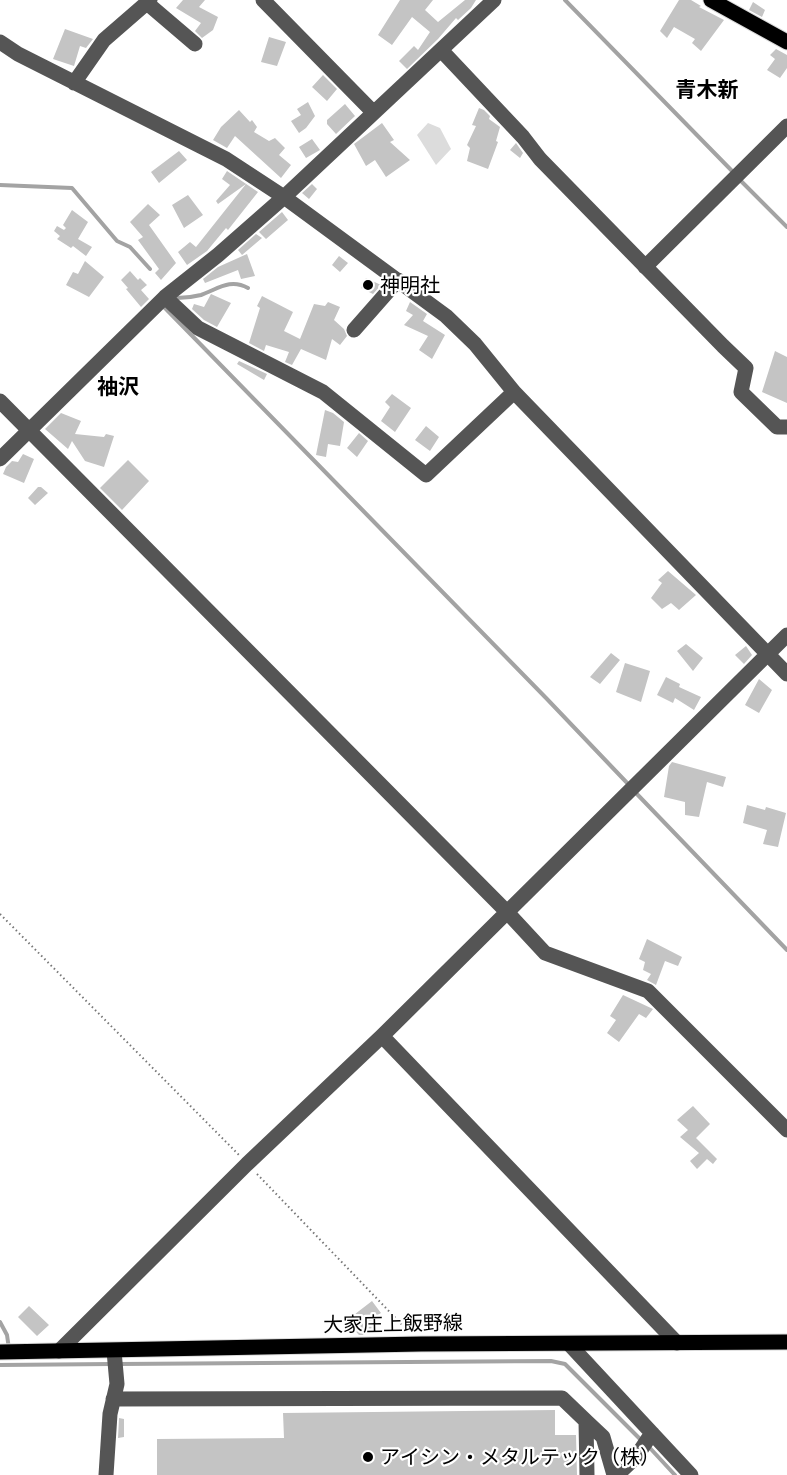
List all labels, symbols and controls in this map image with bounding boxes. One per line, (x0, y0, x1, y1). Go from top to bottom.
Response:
district label: 青木新 (676, 77, 738, 103)
place label: 神明社 (380, 273, 440, 297)
marker: 神明社 (361, 278, 375, 292)
district label: 袖沢 (97, 374, 139, 400)
street label: 大家庄上飯野線 (323, 1311, 463, 1337)
place label: アイシン・メタルテック（株） (380, 1445, 660, 1469)
marker: アイシン・メタルテック（株） (361, 1450, 375, 1464)

